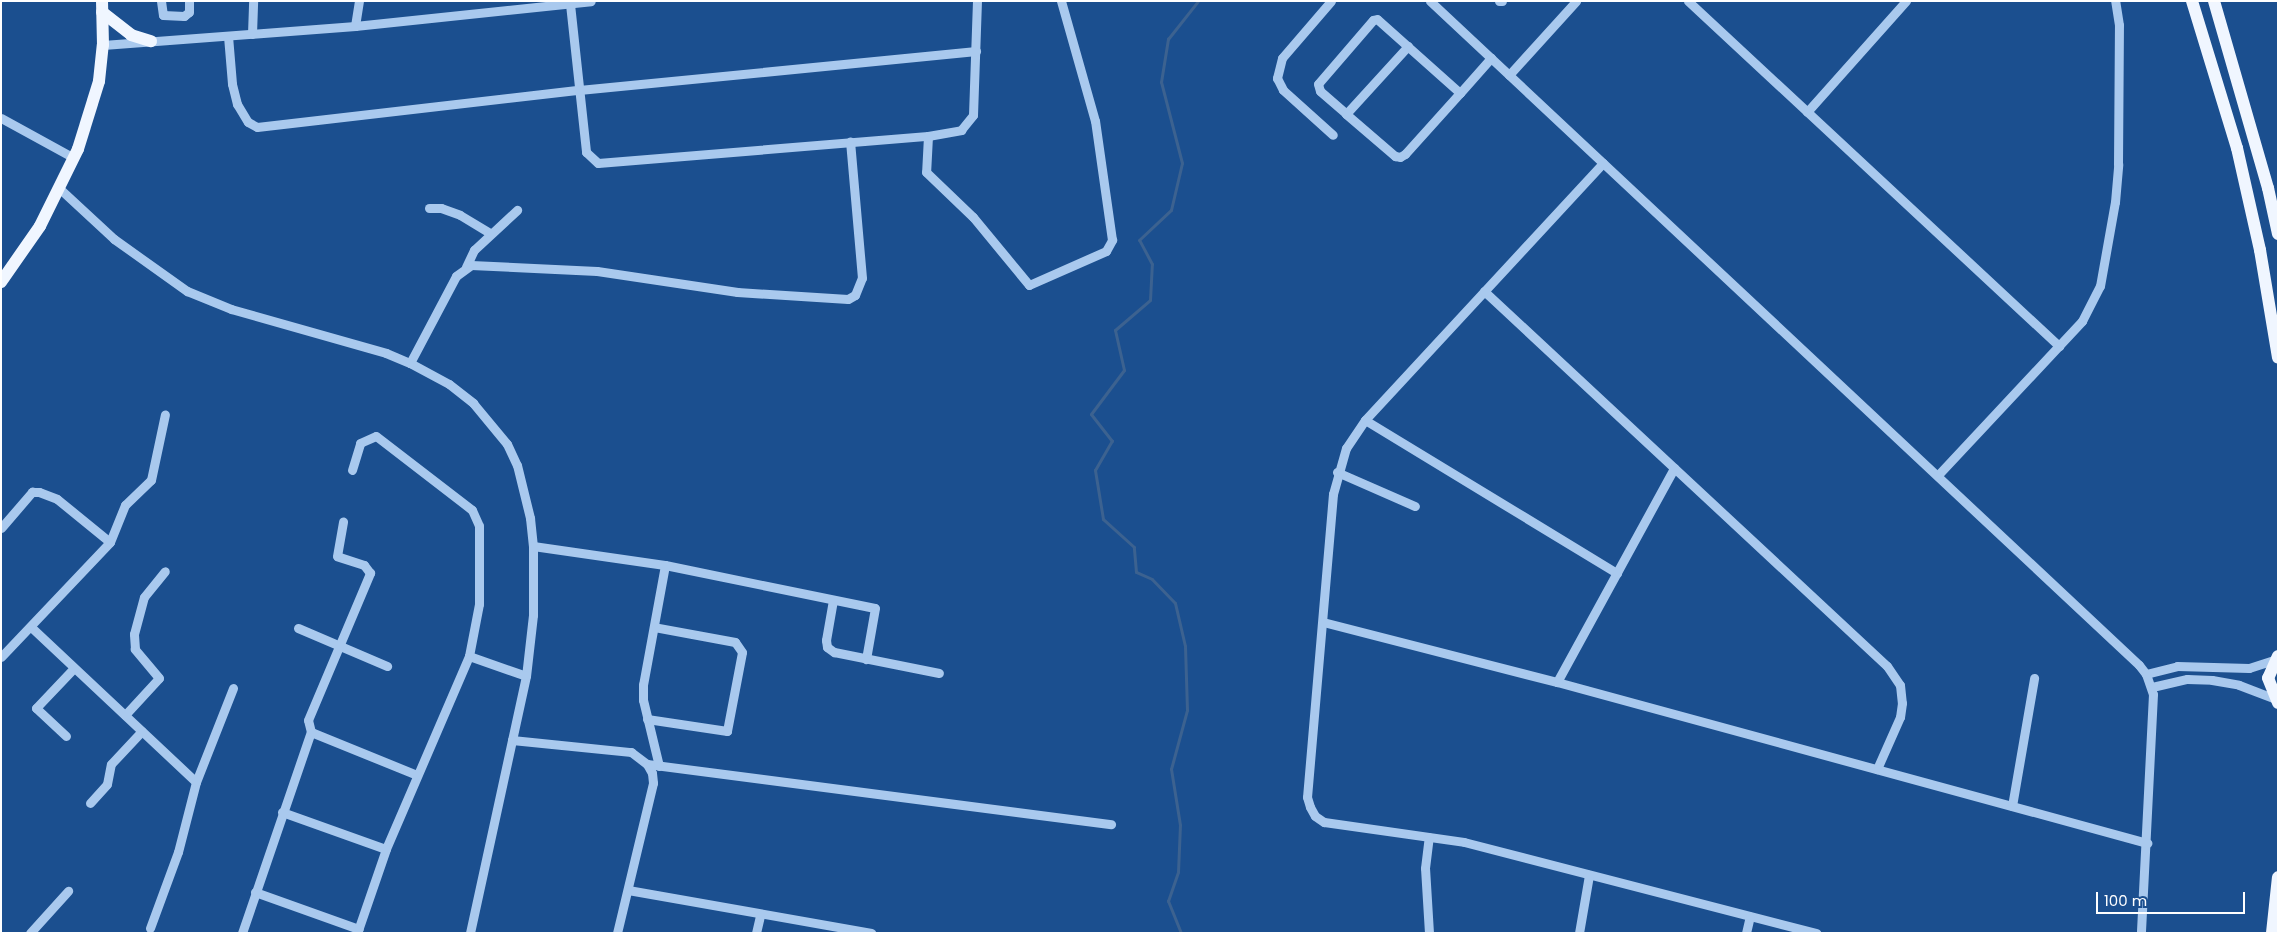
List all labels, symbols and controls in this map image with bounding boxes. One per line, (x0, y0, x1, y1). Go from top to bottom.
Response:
scale bar (2099, 882, 2248, 914)
text: 100 m (2104, 890, 2147, 911)

